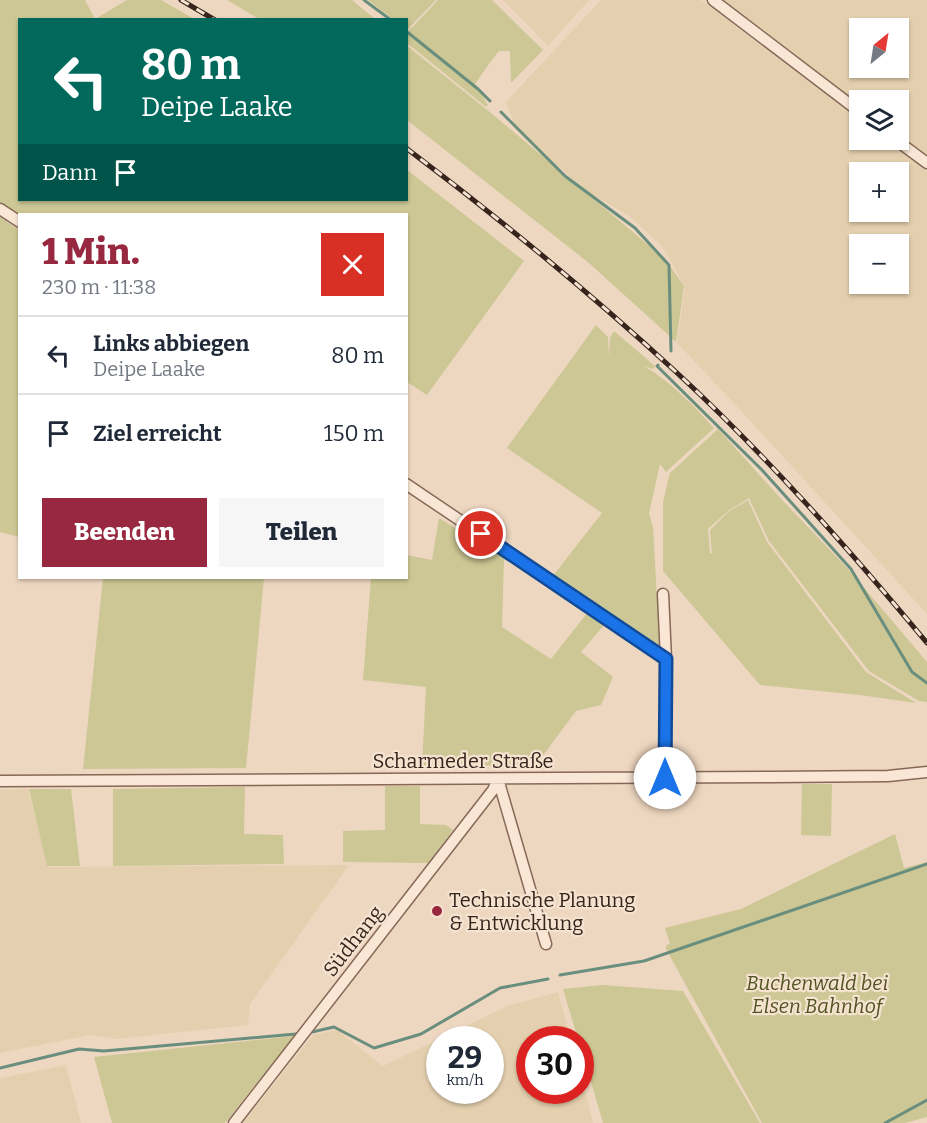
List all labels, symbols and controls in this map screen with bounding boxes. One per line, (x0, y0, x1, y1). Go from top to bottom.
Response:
north arrow (849, 18, 909, 78)
map controls (849, 18, 909, 294)
text: 80 m (141, 40, 241, 90)
icon: left (42, 42, 120, 120)
button: layers (849, 90, 909, 150)
text: Deipe Laake (141, 91, 293, 123)
icon: arrive (109, 156, 142, 189)
text: Dann (42, 159, 97, 186)
button: + (849, 162, 909, 222)
text: 1 Min. (42, 230, 140, 274)
button: close (321, 233, 384, 296)
button: − (849, 234, 909, 294)
text: 230 m · 11:38 (42, 275, 156, 299)
text: Links abbiegen (93, 330, 250, 357)
icon: left (42, 339, 75, 372)
text: 80 m (331, 342, 384, 369)
text: Deipe Laake (93, 357, 205, 381)
icon: arrive (42, 417, 75, 450)
text: Ziel erreicht (93, 420, 222, 447)
text: 150 m (324, 420, 384, 447)
button: Beenden (42, 498, 207, 567)
button: Teilen (219, 498, 384, 567)
pin (455, 508, 506, 559)
icon: arrive (464, 517, 497, 550)
position arrow (633, 746, 697, 810)
street label: Scharmeder Straße (372, 749, 554, 773)
place label: Technische Planung & Entwicklung (449, 888, 635, 935)
street label: Südhang (318, 901, 388, 981)
marker: Technische Planung & Entwicklung (430, 904, 444, 918)
park label: Buchenwald bei Elsen Bahnhof (746, 971, 888, 1019)
speed limit sign: 30 (516, 1026, 594, 1104)
text: 29 (448, 1040, 482, 1076)
text: km/h (446, 1071, 484, 1089)

